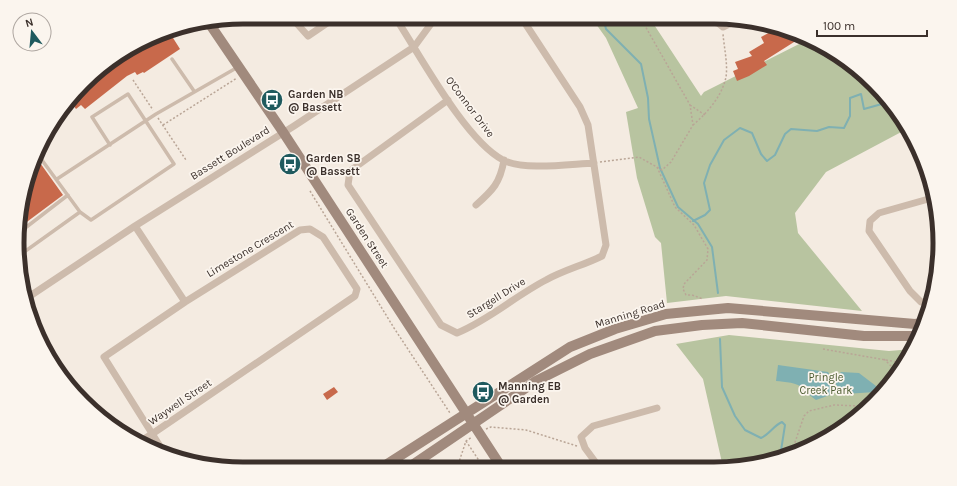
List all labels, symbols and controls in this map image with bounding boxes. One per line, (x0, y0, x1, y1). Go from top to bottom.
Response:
north arrow (12, 12, 52, 52)
scale bar (817, 12, 927, 38)
text: N (24, 16, 35, 30)
text: 100 m (823, 19, 855, 33)
street label: O'Connor Drive (443, 74, 497, 140)
bus stop icon: Garden NB @ Bassett (259, 87, 285, 113)
place label: Garden NB @ Bassett (288, 88, 343, 114)
street label: Bassett Boulevard (188, 123, 272, 183)
bus stop icon: Garden SB @ Bassett (277, 151, 303, 177)
place label: Garden SB @ Bassett (306, 152, 361, 178)
street label: Garden Street (343, 206, 391, 270)
street label: Limestone Crescent (204, 218, 296, 280)
street label: Stargell Drive (464, 275, 528, 321)
street label: Manning Road (593, 297, 667, 331)
park label: Pringle Creek Park (799, 371, 853, 397)
street label: Waywell Street (146, 376, 214, 428)
bus stop icon: Manning EB @ Garden (470, 379, 496, 405)
place label: Manning EB @ Garden (498, 380, 561, 406)

